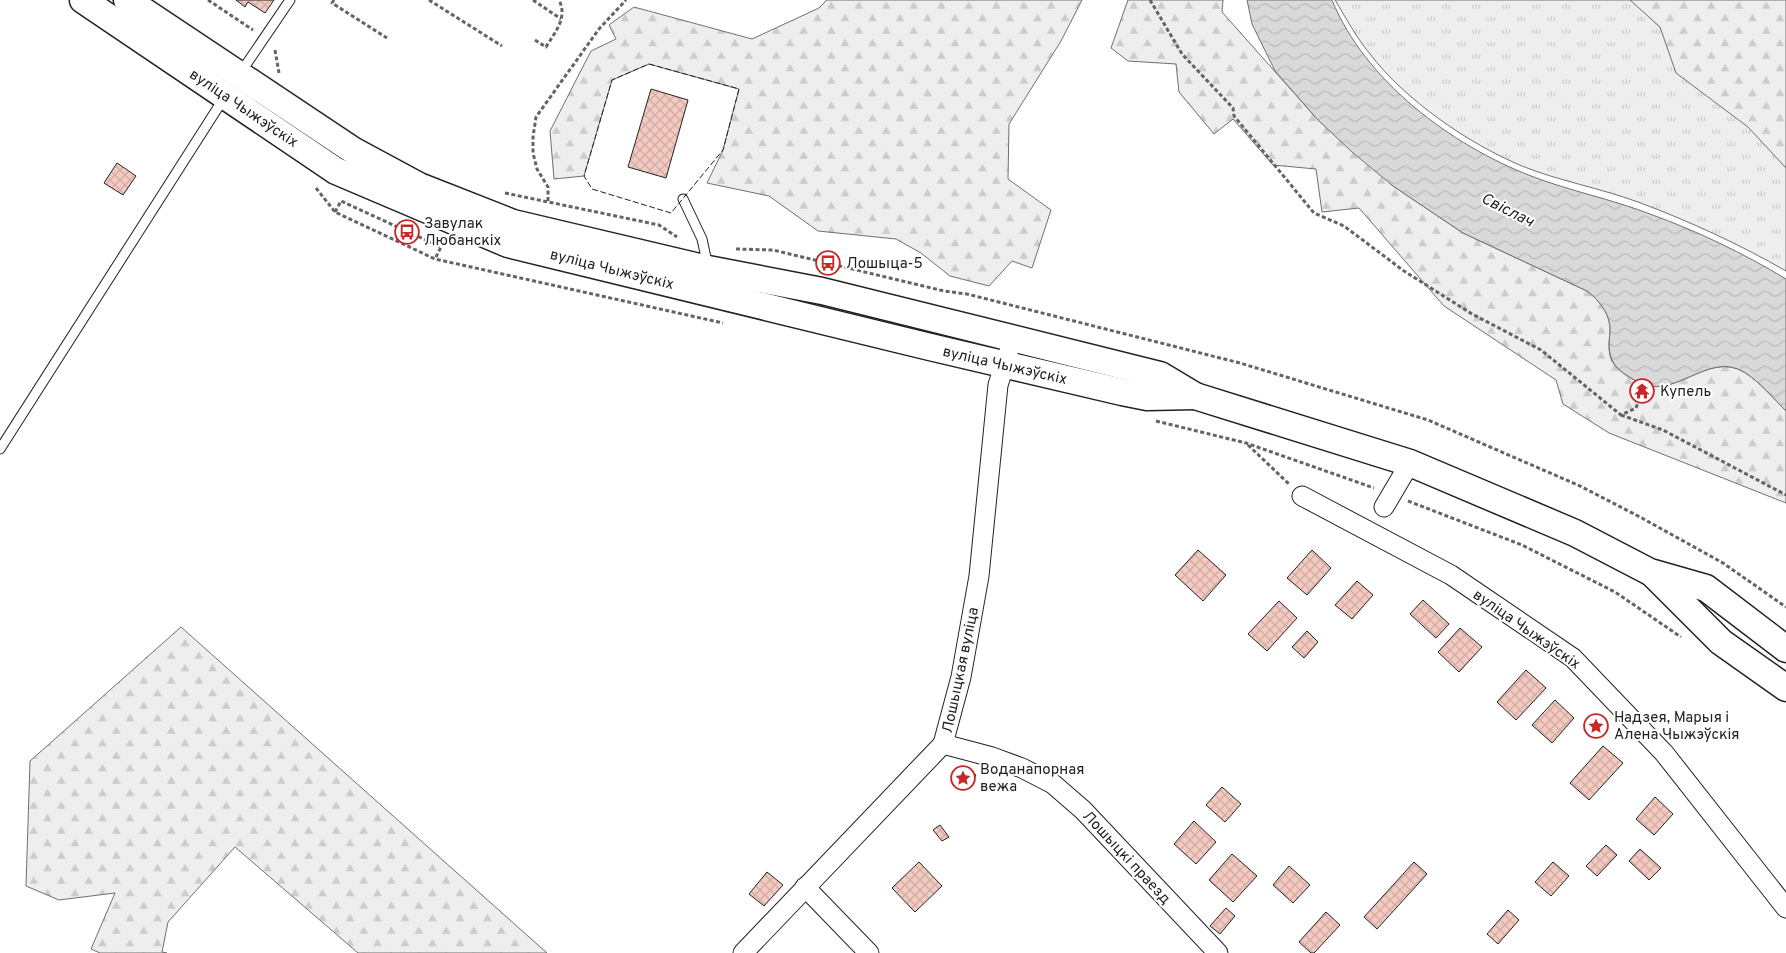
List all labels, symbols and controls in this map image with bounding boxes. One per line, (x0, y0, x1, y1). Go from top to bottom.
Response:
street label: вуліца Чыжэўскіх (185, 66, 301, 153)
water label: Свіслач (1477, 189, 1537, 233)
place label: Завулак Любанскіх (424, 215, 502, 251)
bus stop icon: Завулак Любанскіх (394, 219, 420, 245)
street label: вуліца Чыжэўскіх (548, 246, 676, 295)
bus stop icon: Лошыца-5 (815, 250, 841, 276)
place label: Лошыца-5 (846, 255, 923, 274)
street label: вуліца Чыжэўскіх (941, 343, 1069, 390)
temple icon: Купель (1629, 378, 1655, 404)
place label: Купель (1660, 383, 1712, 402)
street label: вуліца Чыжэўскіх (1469, 586, 1584, 675)
street label: Лошыцкая вуліца (939, 606, 984, 735)
place label: Надзея, Марыя і Алена Чыжэўскія (1614, 709, 1740, 745)
place icon: Надзея, Марыя і Алена Чыжэўскія (1583, 713, 1609, 739)
place label: Воданапорная вежа (980, 761, 1085, 797)
place icon: Воданапорная вежа (950, 765, 976, 791)
street label: Лошыцкі праезд (1078, 807, 1174, 909)

